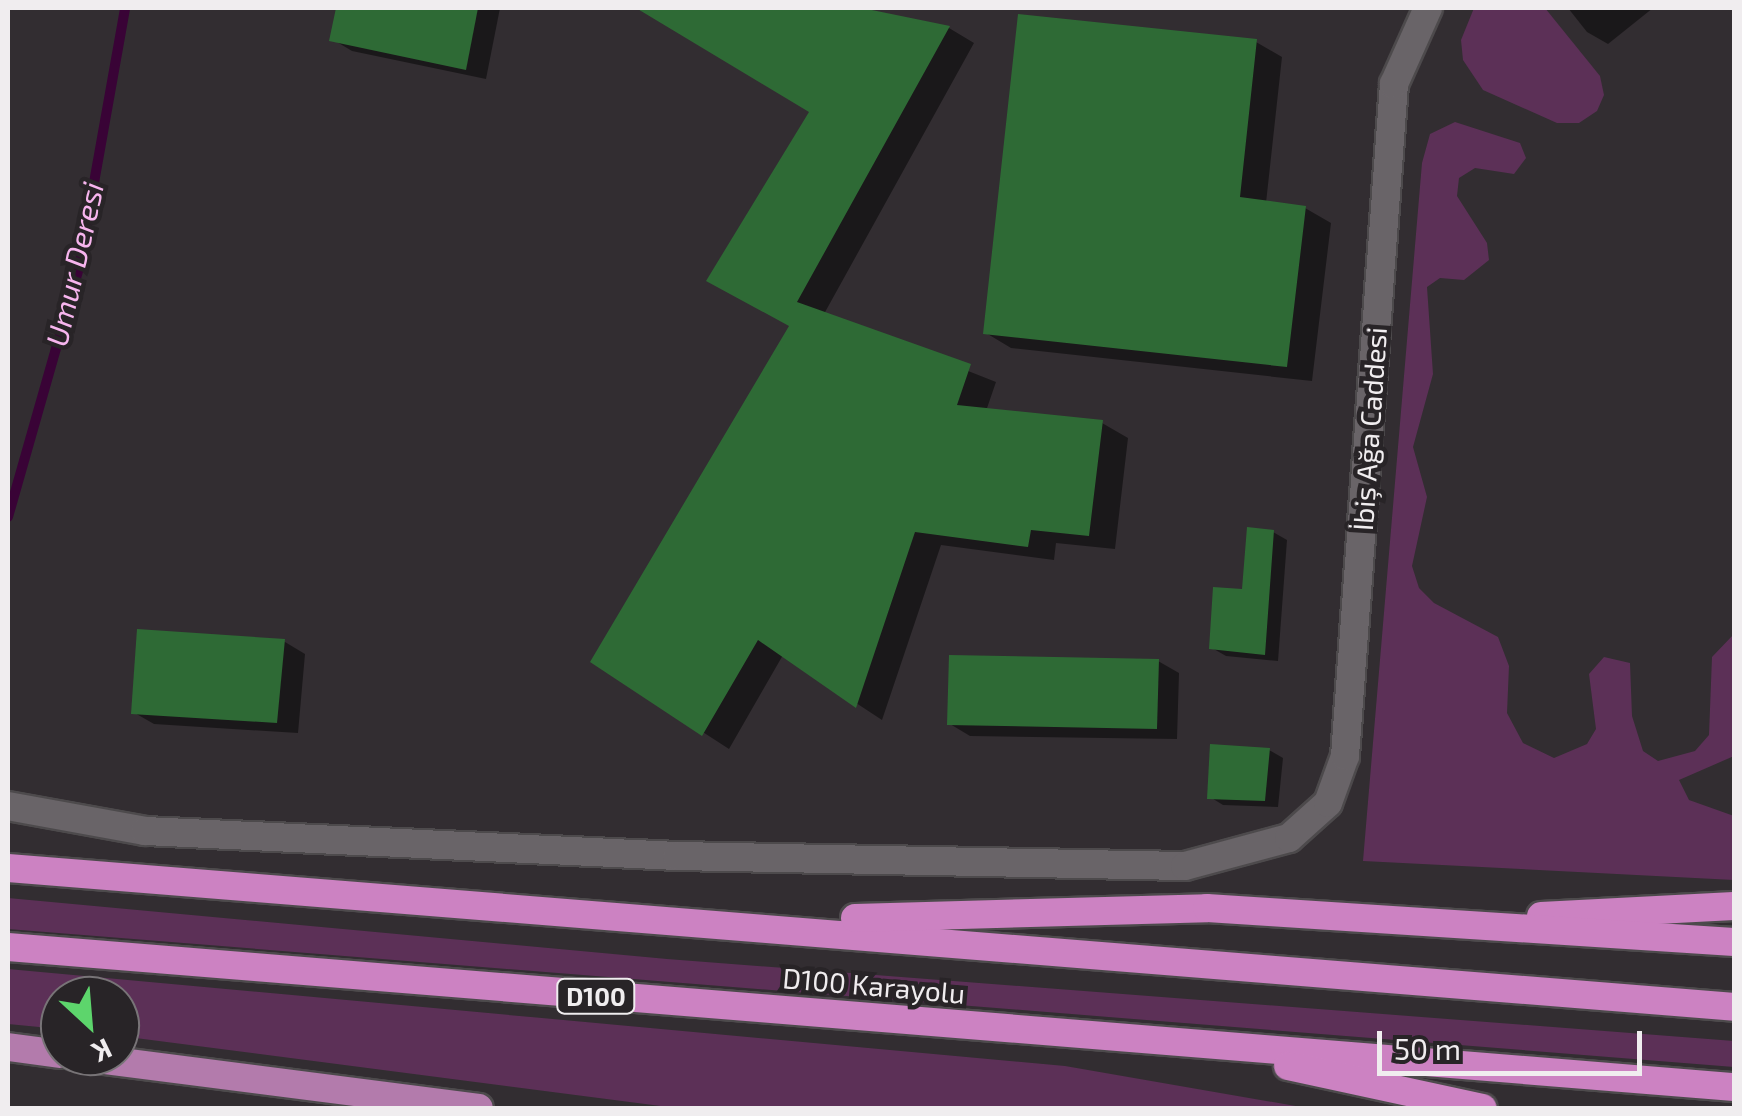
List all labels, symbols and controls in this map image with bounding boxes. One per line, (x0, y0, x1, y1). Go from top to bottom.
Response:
water label: Umur Deresi (38, 178, 110, 350)
street label: İbiş Ağa Caddesi (1345, 326, 1393, 532)
street label: D100 Karayolu (781, 960, 967, 1010)
north arrow (40, 976, 140, 1076)
road number: D100 (556, 976, 636, 1016)
scale bar (1382, 1011, 1647, 1073)
text: 50 m (1394, 1030, 1461, 1066)
text: K (87, 1032, 118, 1070)

